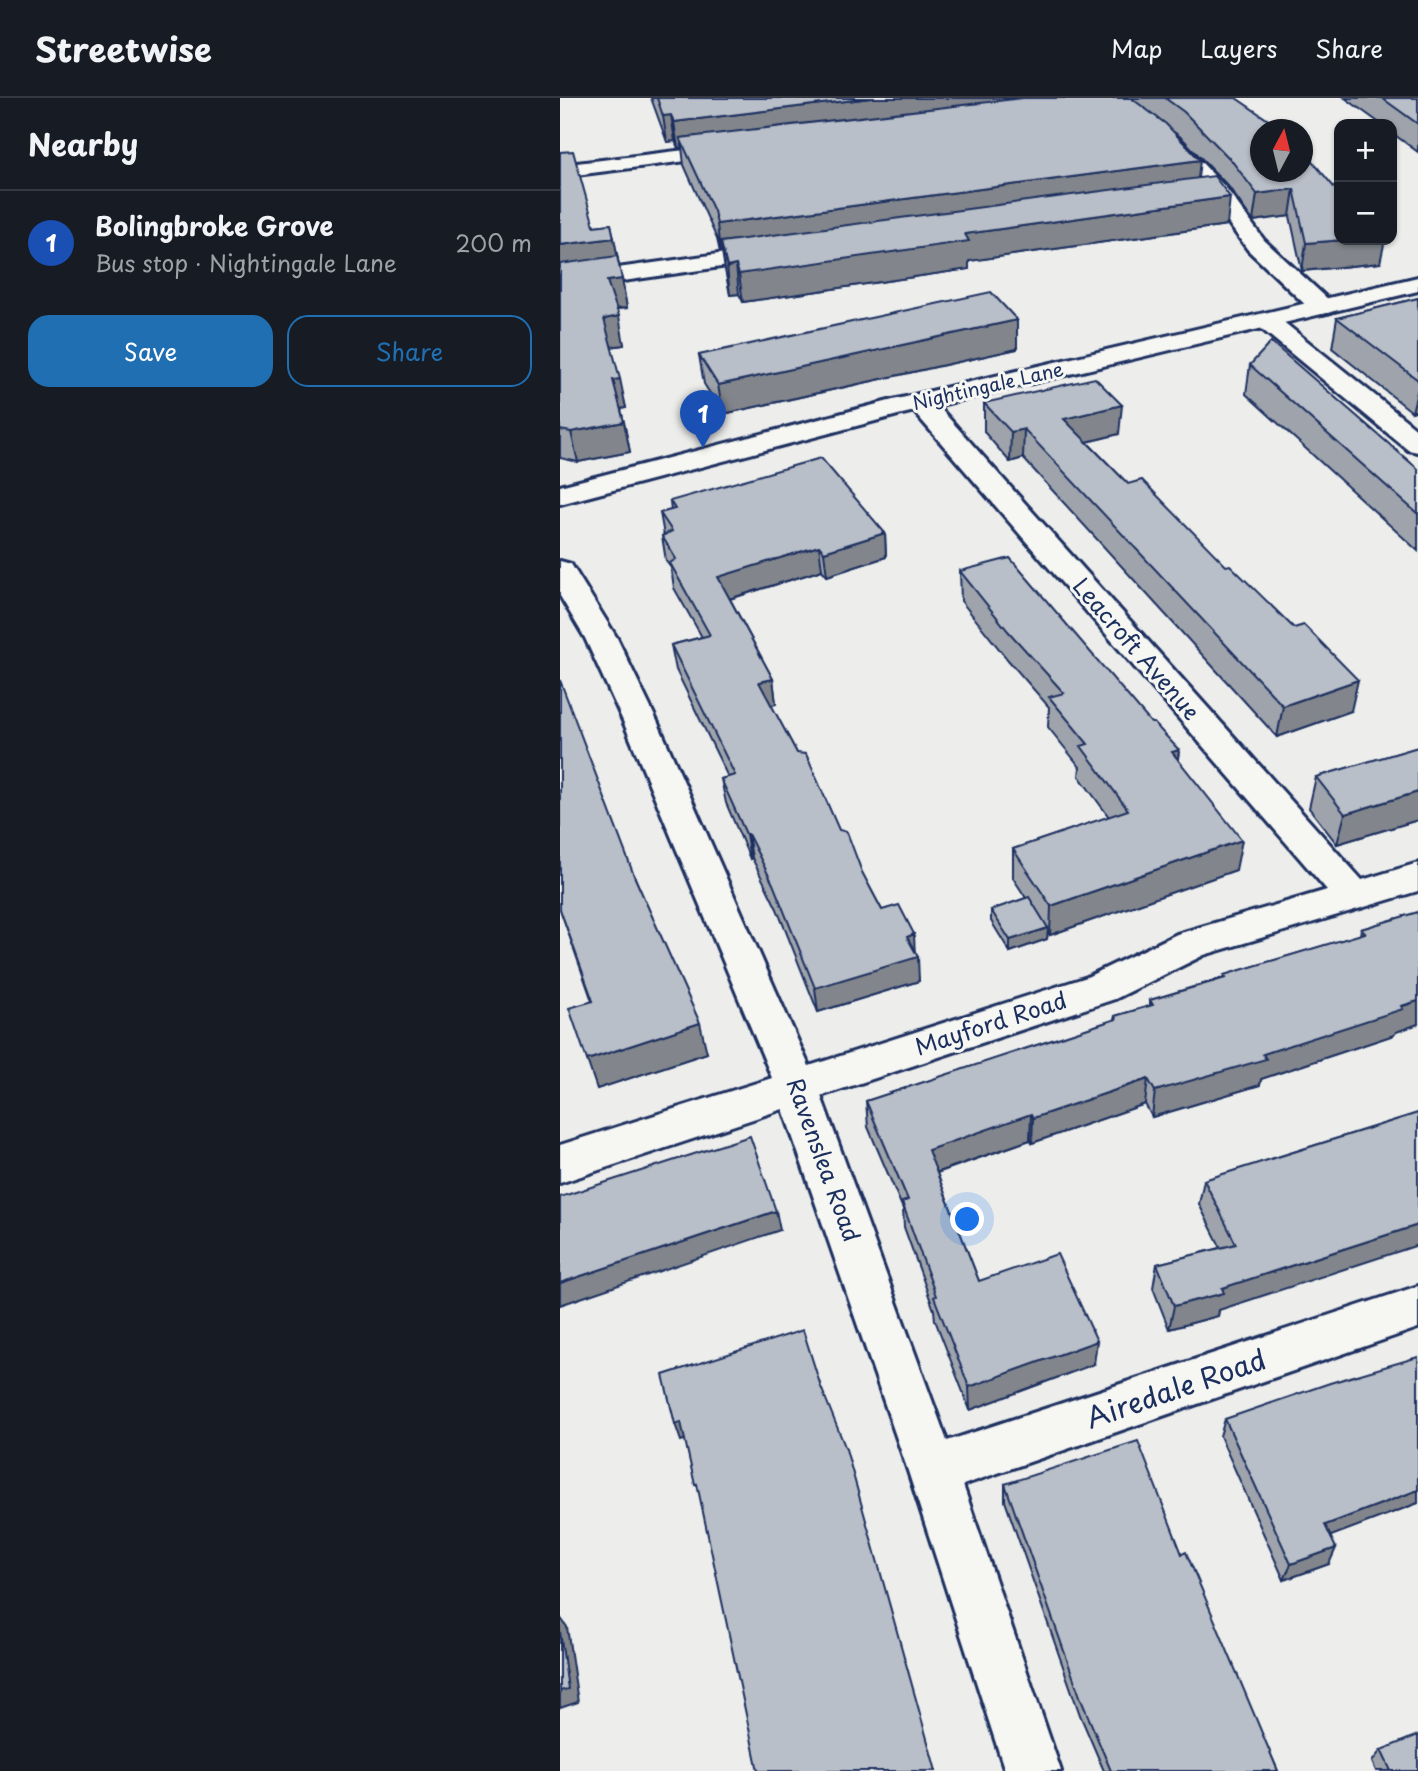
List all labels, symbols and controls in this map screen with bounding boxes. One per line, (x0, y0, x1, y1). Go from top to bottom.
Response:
text: Streetwise (35, 23, 212, 73)
text: Map (1111, 30, 1162, 66)
text: Layers (1200, 30, 1277, 66)
text: Share (1315, 30, 1383, 66)
north arrow (1250, 119, 1313, 182)
map controls (1334, 119, 1397, 245)
button: + (1334, 119, 1397, 182)
text: Nearby (28, 121, 138, 166)
button: − (1334, 182, 1397, 245)
text: Bolingbroke Grove (95, 206, 334, 245)
text: 1 (46, 225, 57, 260)
text: 200 m (455, 225, 532, 260)
text: Bus stop · Nightingale Lane (95, 245, 397, 280)
button: Save (28, 315, 273, 387)
button: Share (287, 315, 532, 387)
street label: Nightingale Lane (909, 354, 1066, 416)
pin: 1 (680, 390, 726, 448)
street label: Leacroft Avenue (1065, 569, 1209, 727)
street label: Mayford Road (910, 982, 1071, 1064)
street label: Ravenslea Road (778, 1073, 870, 1246)
your location (950, 1202, 984, 1236)
street label: Airedale Road (1080, 1337, 1271, 1439)

